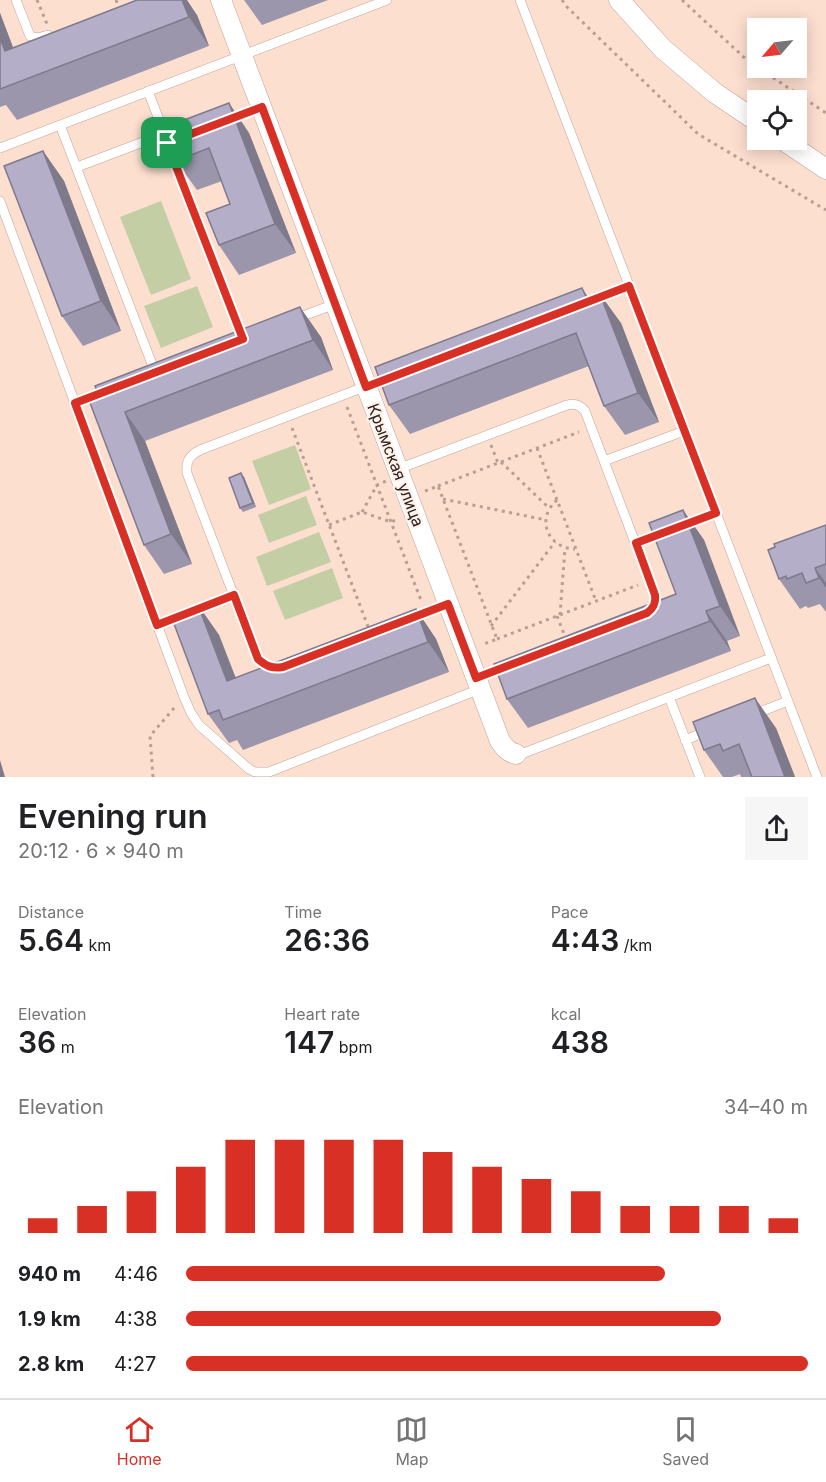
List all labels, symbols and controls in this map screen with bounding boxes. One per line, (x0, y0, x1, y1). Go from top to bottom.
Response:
north arrow (747, 18, 807, 78)
map controls (747, 18, 807, 150)
button: locate (747, 90, 807, 150)
pin (141, 117, 192, 168)
icon: arrive (150, 126, 183, 159)
street label: Крымская улица (363, 401, 429, 529)
text: Evening run (18, 796, 208, 836)
button: share (745, 797, 808, 860)
text: 20:12 · 6 × 940 m (18, 839, 184, 863)
text: Distance (18, 902, 84, 922)
text: Time (284, 902, 322, 922)
text: Pace (551, 902, 588, 922)
text: 5.64 (18, 922, 84, 958)
text: 26:36 (284, 922, 370, 958)
text: 4:43 (551, 922, 619, 958)
text: km (84, 935, 111, 955)
text: /km (619, 935, 652, 955)
text: Elevation (18, 1004, 87, 1024)
text: Heart rate (284, 1004, 360, 1024)
text: kcal (551, 1004, 581, 1024)
text: 36 (18, 1024, 56, 1060)
text: 147 (284, 1024, 334, 1060)
text: 438 (551, 1024, 609, 1060)
text: m (56, 1037, 75, 1057)
text: bpm (334, 1037, 372, 1057)
text: Elevation (18, 1095, 104, 1119)
text: 34–40 m (724, 1095, 808, 1119)
text: 940 m (18, 1262, 81, 1286)
text: 4:46 (114, 1262, 158, 1286)
text: 1.9 km (18, 1307, 81, 1331)
text: 4:38 (114, 1307, 157, 1331)
text: 2.8 km (18, 1352, 84, 1376)
text: 4:27 (114, 1352, 156, 1376)
tab: Home (117, 1413, 162, 1469)
tab: Map (395, 1413, 429, 1469)
tab: Saved (662, 1413, 709, 1469)

